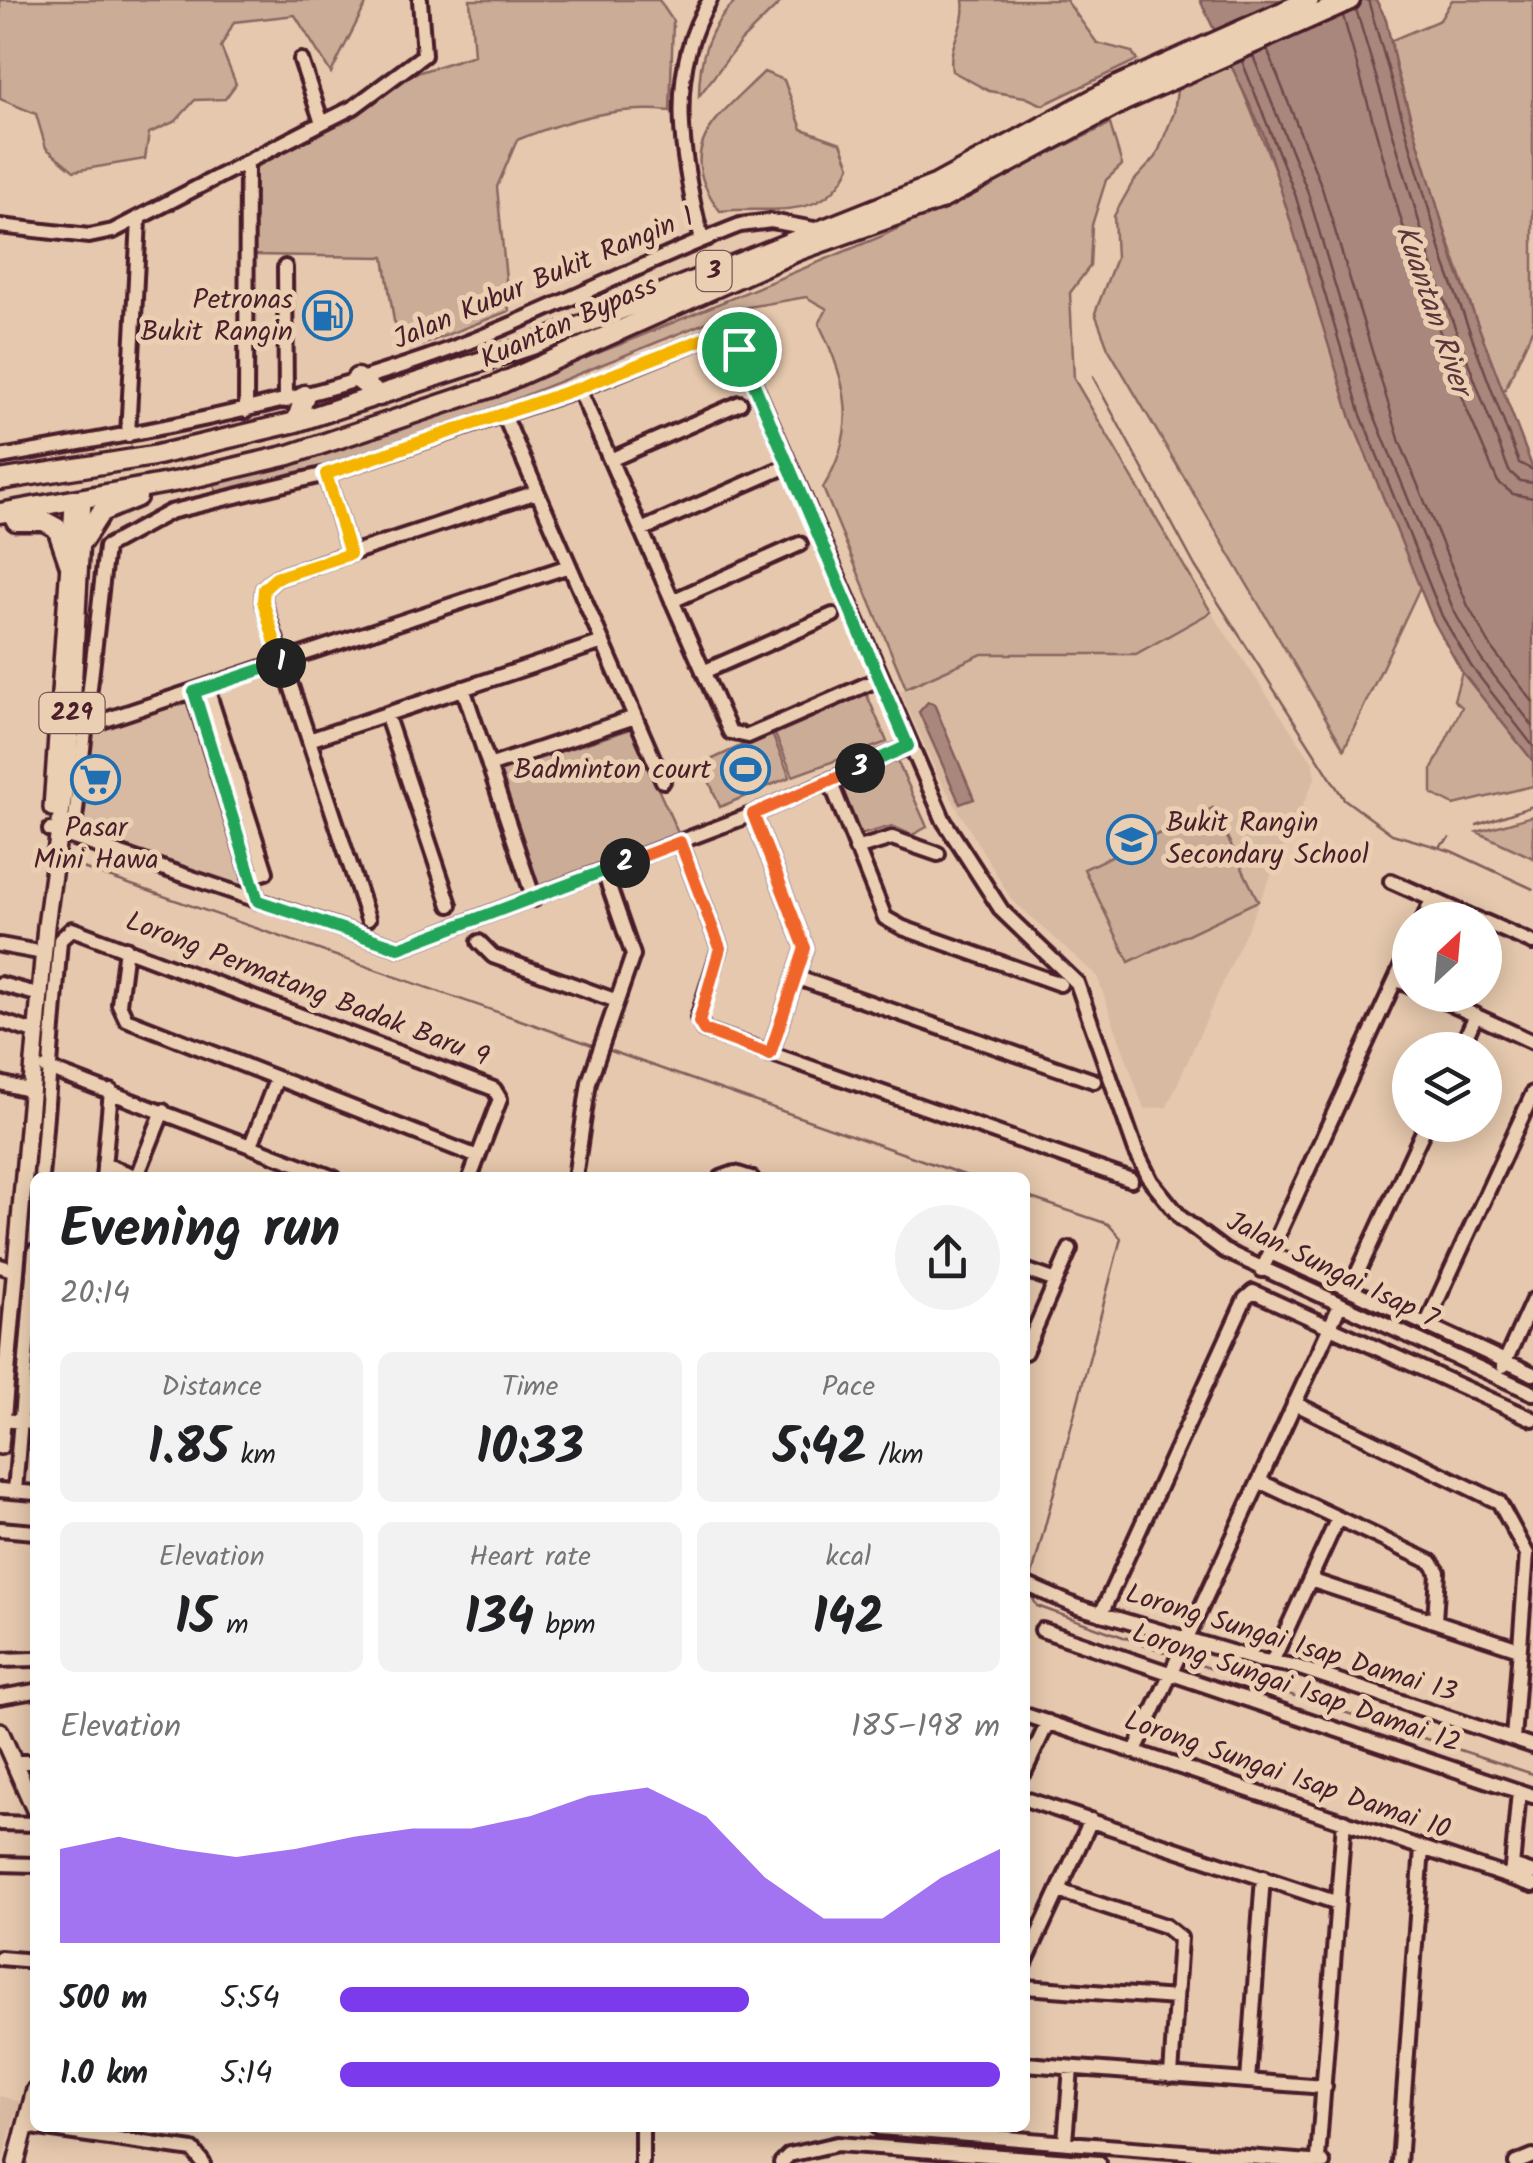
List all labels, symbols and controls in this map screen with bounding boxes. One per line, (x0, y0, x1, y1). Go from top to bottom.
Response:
street label: Jalan Kubur Bukit Rangin 1 (386, 195, 702, 363)
water label: Kuantan River (1381, 219, 1485, 407)
road number: 3 (696, 251, 732, 291)
street label: Kuantan Bypass (473, 264, 665, 382)
place label: Petronas Bukit Rangin (141, 278, 293, 355)
fuel station icon: Petronas Bukit Rangin (302, 290, 354, 342)
pin (697, 307, 782, 392)
icon: arrive (712, 322, 767, 377)
pin: 1 (256, 638, 306, 688)
text: 1 (277, 640, 285, 685)
road number: 229 (40, 693, 104, 733)
pin: 3 (835, 743, 885, 793)
sports icon: Badminton court (720, 744, 772, 796)
text: 3 (852, 745, 868, 790)
place label: Badminton court (514, 748, 712, 793)
supermarket icon: Pasar Mini Hawa (70, 754, 122, 806)
place label: Bukit Rangin Secondary School (1166, 801, 1369, 878)
place label: Pasar Mini Hawa (33, 806, 159, 883)
school or university icon: Bukit Rangin Secondary School (1105, 813, 1157, 865)
pin: 2 (600, 838, 650, 888)
text: 2 (617, 840, 633, 885)
street label: Lorong Permatang Badak Baru 9 (119, 900, 496, 1080)
north arrow (1392, 902, 1502, 1012)
map controls (1392, 902, 1502, 1142)
button: layers (1392, 1032, 1502, 1142)
text: Evening run (60, 1188, 340, 1275)
street label: Jalan Sungai Isap 7 (1218, 1200, 1447, 1342)
button: share (895, 1205, 1000, 1310)
text: 20:14 (60, 1269, 130, 1320)
text: Distance (161, 1365, 262, 1410)
text: Time (502, 1365, 558, 1410)
text: Pace (822, 1365, 875, 1410)
text: 1.85 (147, 1410, 229, 1490)
text: 10:33 (476, 1410, 584, 1490)
text: 5:42 (773, 1410, 867, 1490)
text: km (229, 1433, 276, 1478)
text: /km (867, 1433, 924, 1478)
text: Elevation (159, 1535, 265, 1580)
text: Heart rate (469, 1535, 591, 1580)
text: kcal (826, 1535, 871, 1580)
street label: Lorong Sungai Isap Damai 13 (1120, 1572, 1462, 1716)
text: 15 (175, 1580, 215, 1660)
text: 134 (464, 1580, 534, 1660)
text: 142 (813, 1580, 884, 1660)
text: m (215, 1603, 249, 1648)
text: bpm (534, 1603, 596, 1648)
street label: Lorong Sungai Isap Damai 12 (1126, 1612, 1466, 1766)
street label: Lorong Sungai Isap Damai 10 (1118, 1699, 1456, 1853)
text: Elevation (60, 1702, 181, 1753)
text: 185–198 m (851, 1702, 1000, 1753)
text: 500 m (60, 1974, 148, 2025)
text: 5:54 (220, 1974, 280, 2025)
text: 1.0 km (60, 2049, 148, 2100)
text: 5:14 (220, 2049, 273, 2100)

